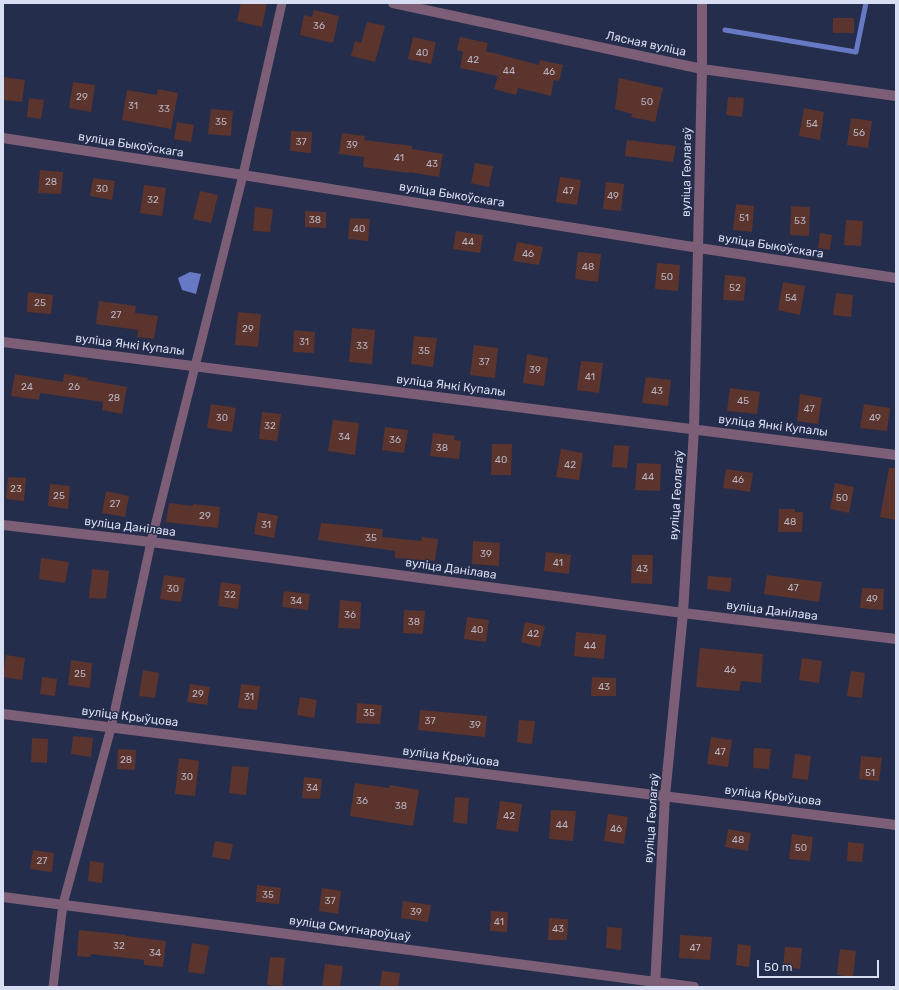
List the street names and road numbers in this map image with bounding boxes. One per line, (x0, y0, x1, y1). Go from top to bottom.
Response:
street label: Лясная вуліца (604, 28, 688, 60)
street label: вуліца Геолагаў (679, 127, 695, 217)
street label: вуліца Быкоўскага (77, 130, 185, 160)
street label: вуліца Быкоўскага (398, 180, 506, 210)
street label: вуліца Быкоўскага (717, 231, 825, 261)
street label: вуліца Янкі Купалы (74, 331, 186, 359)
street label: вуліца Янкі Купалы (395, 372, 507, 400)
street label: вуліца Янкі Купалы (717, 412, 829, 440)
street label: вуліца Геолагаў (667, 450, 687, 540)
street label: вуліца Данілава (83, 514, 177, 540)
street label: вуліца Данілава (404, 555, 498, 583)
street label: вуліца Данілава (725, 598, 819, 624)
street label: вуліца Крыўцова (81, 704, 179, 730)
street label: вуліца Крыўцова (402, 744, 500, 770)
street label: вуліца Геолагаў (642, 773, 662, 863)
street label: вуліца Крыўцова (724, 783, 822, 809)
street label: вуліца Смугнароўцаў (288, 913, 412, 945)

